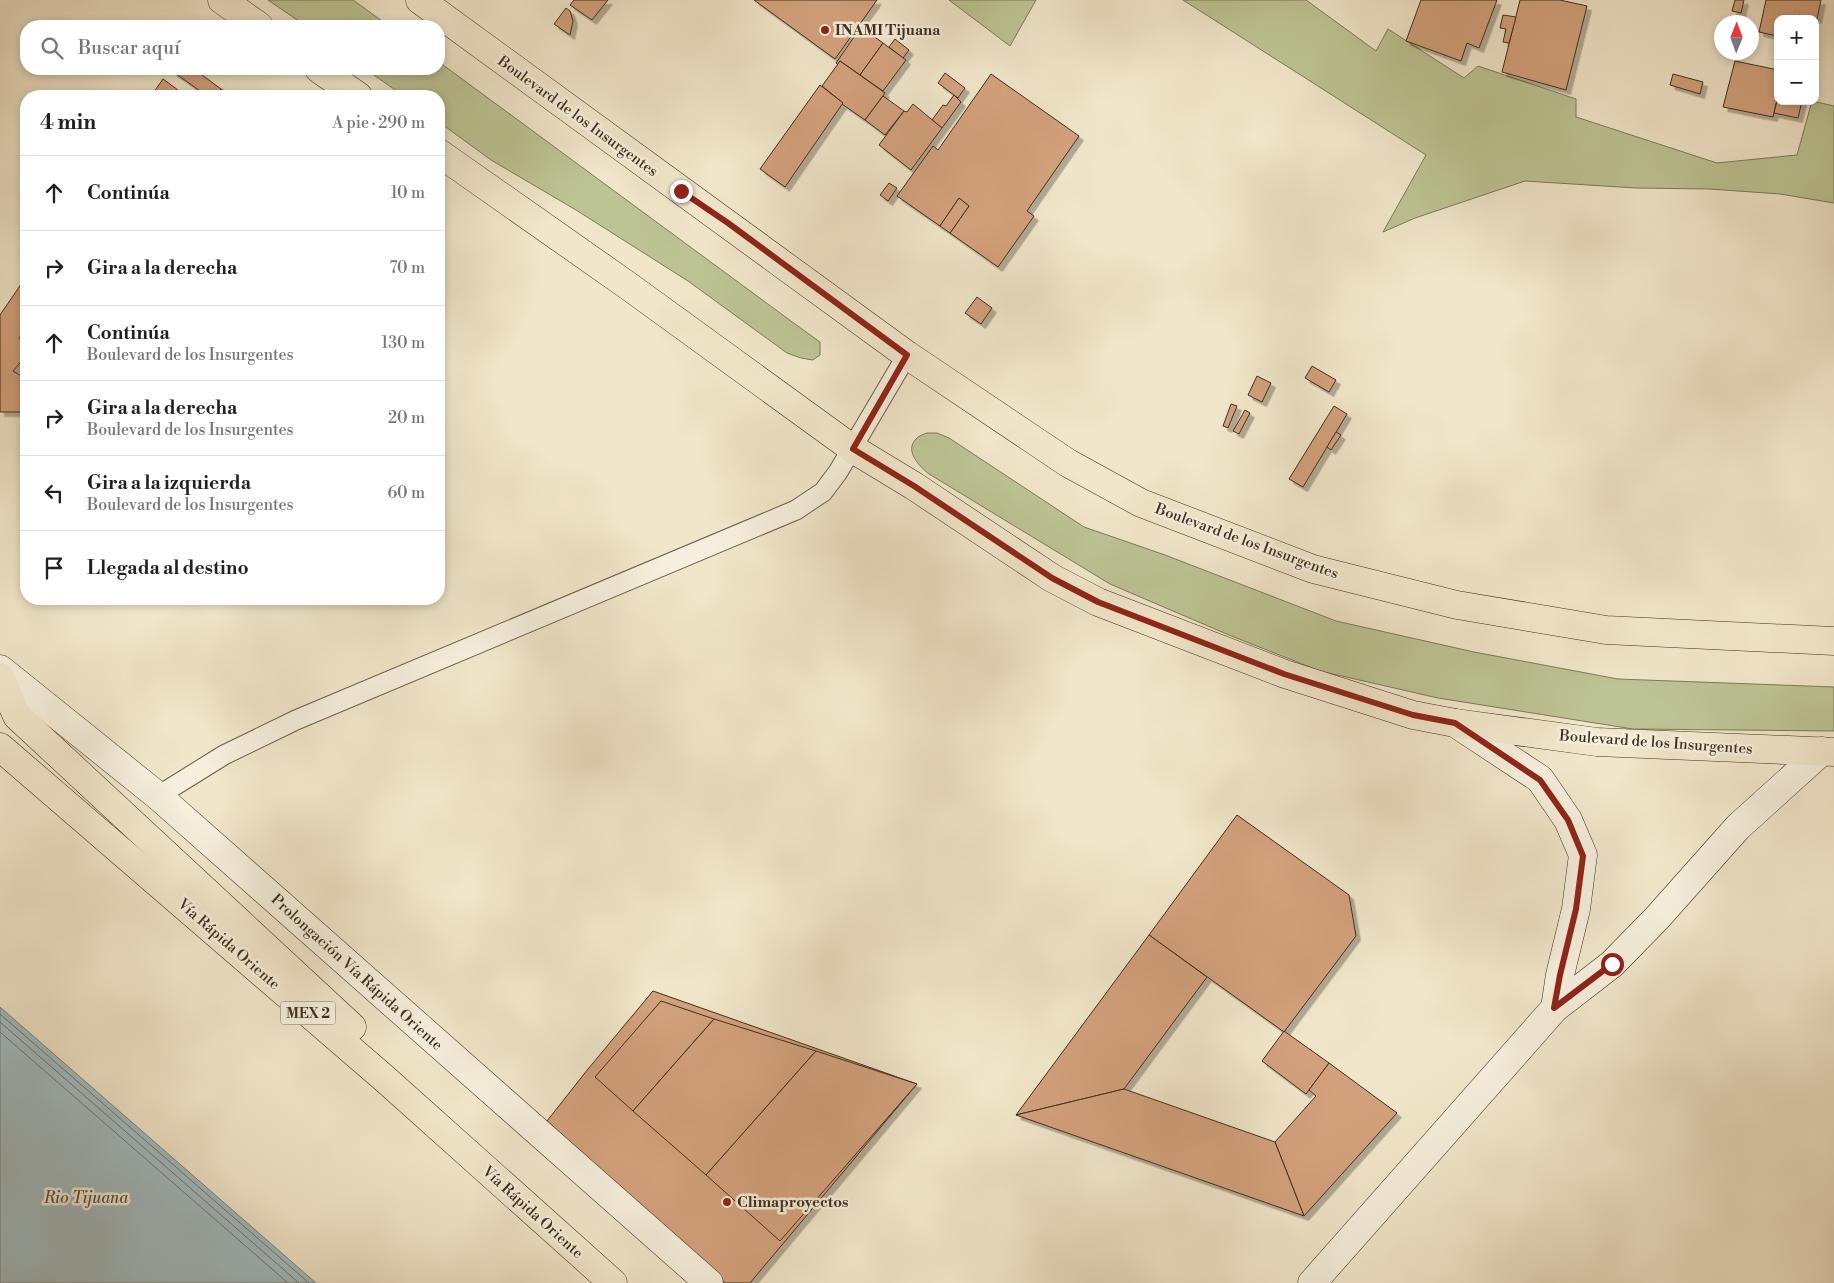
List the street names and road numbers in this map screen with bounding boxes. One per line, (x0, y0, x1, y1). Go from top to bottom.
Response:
street label: Boulevard de los Insurgentes (493, 51, 662, 181)
street label: Boulevard de los Insurgentes (1152, 499, 1341, 584)
street label: Boulevard de los Insurgentes (1558, 726, 1753, 759)
street label: Prolongación Vía Rápida Oriente (267, 890, 446, 1055)
street label: Vía Rápida Oriente (173, 894, 284, 994)
road number: MEX 2 (280, 1001, 336, 1024)
street label: Vía Rápida Oriente (477, 1161, 587, 1263)

